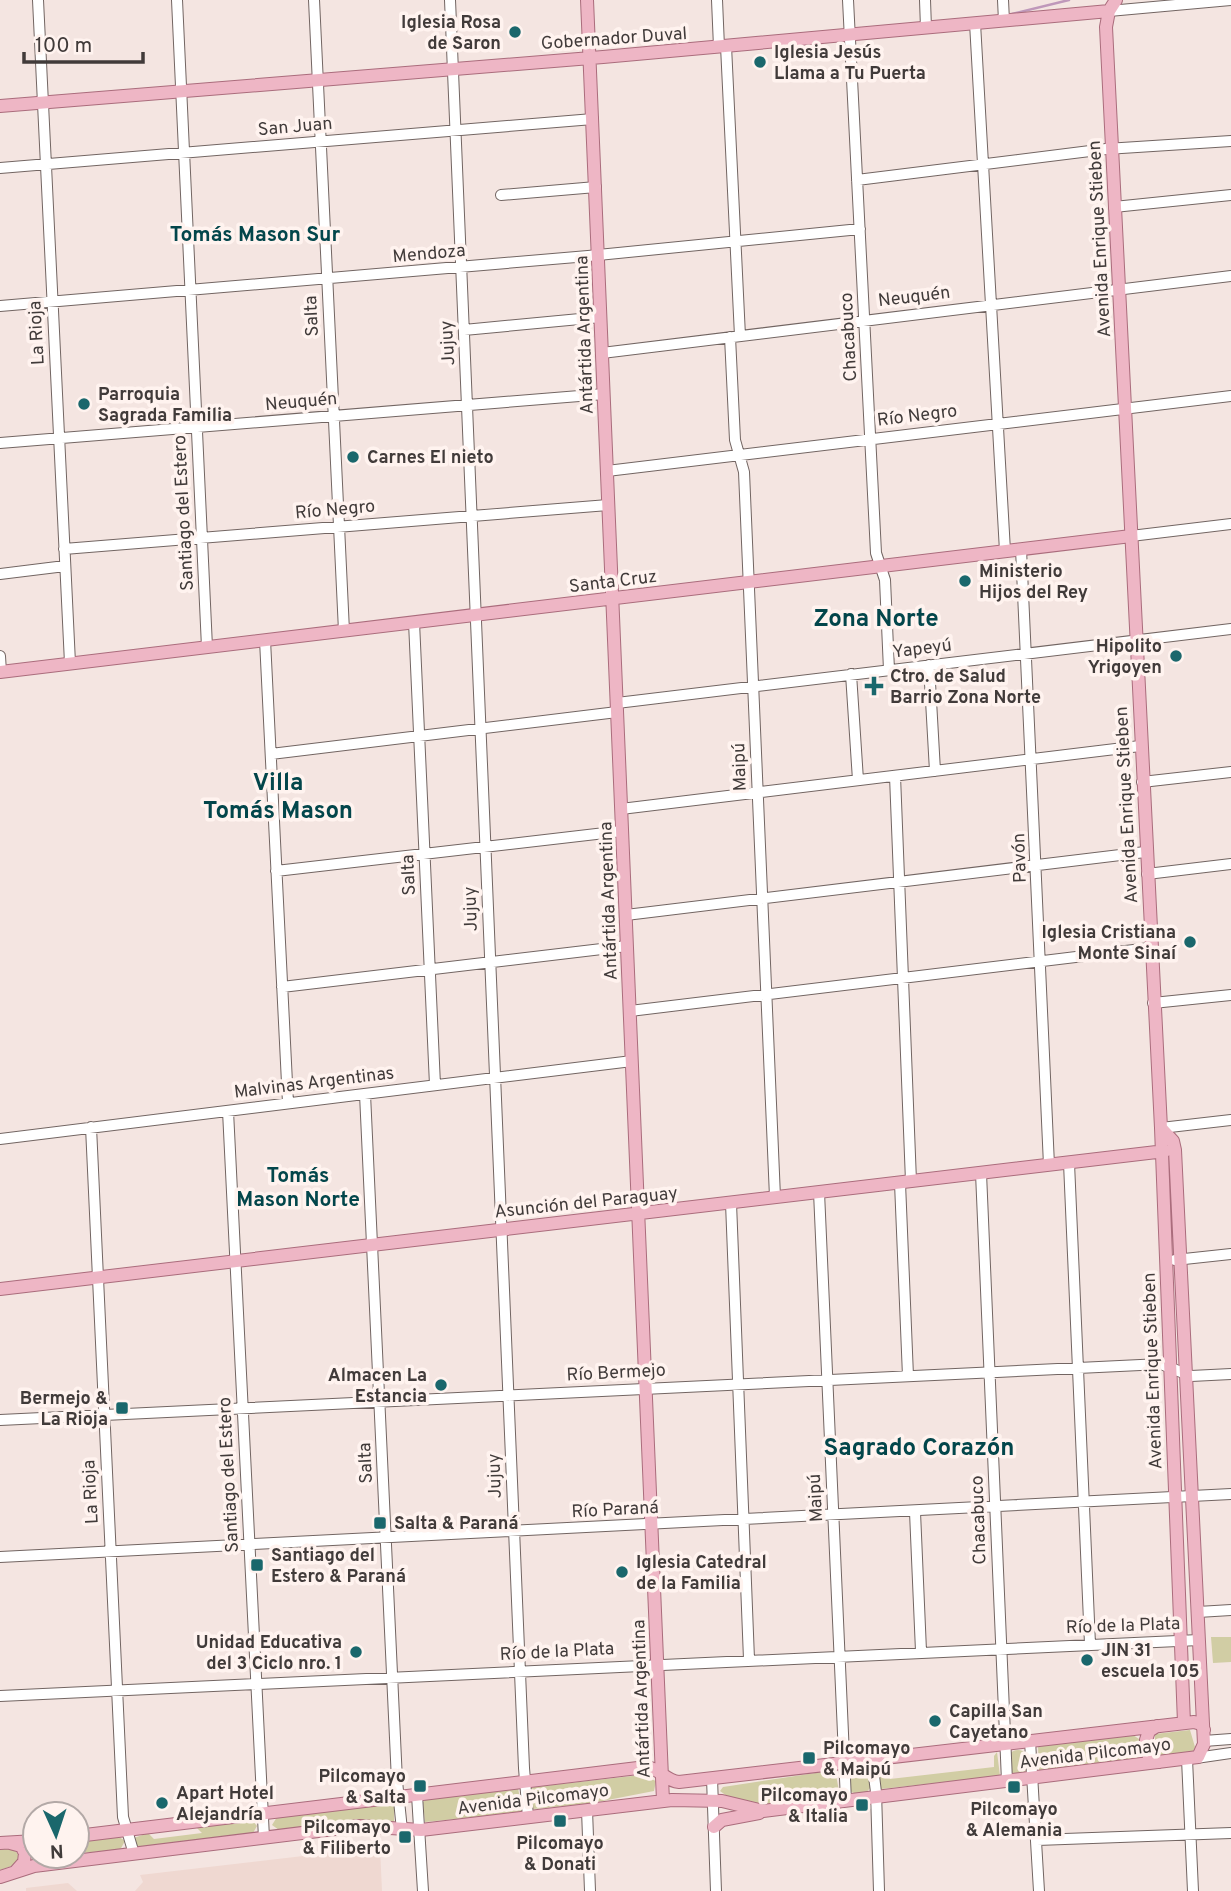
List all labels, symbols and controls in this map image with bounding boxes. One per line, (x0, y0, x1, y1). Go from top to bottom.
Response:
place label: Iglesia Rosa de Saron (401, 12, 501, 56)
scale bar (24, 21, 144, 65)
street label: Gobernador Duval (540, 23, 688, 56)
marker: Iglesia Rosa de Saron (507, 24, 523, 40)
text: 100 m (35, 33, 92, 60)
place label: Iglesia Jesús Llama a Tu Puerta (774, 42, 926, 86)
marker: Iglesia Jesús Llama a Tu Puerta (752, 54, 768, 70)
street label: San Juan (257, 113, 333, 142)
street label: Avenida Enrique Stieben (1084, 140, 1117, 338)
district label: Tomás Mason Sur (170, 222, 341, 249)
street label: Mendoza (392, 240, 467, 269)
street label: Antártida Argentina (571, 255, 600, 415)
street label: Neuquén (877, 282, 952, 313)
street label: Chacabuco (836, 292, 863, 382)
street label: Salta (300, 295, 325, 337)
street label: La Rioja (24, 300, 51, 366)
street label: Jujuy (436, 320, 461, 366)
place label: Parroquia Sagrada Familia (98, 384, 232, 428)
street label: Neuquén (264, 388, 338, 417)
marker: Parroquia Sagrada Familia (76, 396, 92, 412)
street label: Río Negro (876, 400, 959, 433)
street label: Santiago del Estero (169, 434, 200, 591)
place label: Carnes El nieto (367, 447, 494, 470)
marker: Carnes El nieto (345, 449, 361, 465)
street label: Río Negro (294, 496, 376, 525)
place label: Ministerio Hijos del Rey (979, 561, 1088, 605)
street label: Santa Cruz (568, 566, 658, 599)
marker: Ministerio Hijos del Rey (957, 573, 973, 589)
district label: Zona Norte (813, 605, 939, 635)
street label: Yapeyú (891, 634, 953, 665)
place label: Hipolito Yrigoyen (1088, 636, 1162, 680)
marker: Hipolito Yrigoyen (1168, 648, 1184, 664)
place label: Ctro. de Salud Barrio Zona Norte (890, 666, 1041, 710)
marker: Ctro. de Salud Barrio Zona Norte (864, 676, 884, 696)
street label: Avenida Enrique Stieben (1111, 706, 1144, 904)
street label: Maipú (728, 742, 753, 791)
district label: Villa Tomás Mason (203, 769, 353, 827)
street label: Antártida Argentina (595, 821, 624, 981)
street label: Pavón (1008, 833, 1033, 883)
street label: Salta (397, 854, 422, 896)
street label: Jujuy (459, 886, 484, 932)
place label: Iglesia Cristiana Monte Sinaí (1041, 922, 1178, 966)
marker: Iglesia Cristiana Monte Sinaí (1182, 934, 1198, 950)
street label: Malvinas Argentinas (233, 1062, 396, 1105)
district label: Tomás Mason Norte (236, 1163, 360, 1214)
street label: Asunción del Paraguay (493, 1182, 679, 1225)
street label: Avenida Enrique Stieben (1139, 1272, 1168, 1470)
street label: Río Bermejo (566, 1359, 666, 1388)
place label: Almacen La Estancia (328, 1365, 427, 1409)
marker: Almacen La Estancia (433, 1377, 449, 1393)
place label: Bermejo & La Rioja (20, 1388, 108, 1432)
street label: Santiago del Estero (214, 1396, 245, 1553)
marker: Bermejo & La Rioja (114, 1400, 130, 1416)
district label: Sagrado Corazón (823, 1434, 1015, 1464)
street label: Salta (354, 1442, 379, 1484)
street label: Jujuy (483, 1453, 508, 1499)
street label: La Rioja (78, 1459, 105, 1525)
street label: Maipú (804, 1473, 829, 1523)
street label: Chacabuco (966, 1475, 993, 1565)
street label: Río Paraná (571, 1497, 659, 1524)
place label: Salta & Paraná (394, 1513, 518, 1536)
marker: Salta & Paraná (372, 1515, 388, 1531)
place label: Santiago del Estero & Paraná (271, 1545, 406, 1589)
place label: Iglesia Catedral de la Familia (636, 1552, 767, 1596)
marker: Santiago del Estero & Paraná (249, 1557, 265, 1573)
marker: Iglesia Catedral de la Familia (614, 1564, 630, 1580)
street label: Río de la Plata (1065, 1613, 1181, 1640)
street label: Antártida Argentina (628, 1619, 657, 1779)
place label: Unidad Educativa del 3 Ciclo nro. 1 (196, 1632, 342, 1676)
street label: Río de la Plata (499, 1638, 615, 1667)
place label: JIN 31 escuela 105 (1101, 1640, 1200, 1684)
marker: Unidad Educativa del 3 Ciclo nro. 1 (348, 1644, 364, 1660)
marker: JIN 31 escuela 105 (1079, 1652, 1095, 1668)
place label: Capilla San Cayetano (949, 1701, 1043, 1745)
marker: Capilla San Cayetano (927, 1713, 943, 1729)
street label: Avenida Pilcomayo (1018, 1734, 1172, 1775)
place label: Pilcomayo & Maipú (823, 1738, 910, 1782)
marker: Pilcomayo & Maipú (801, 1750, 817, 1766)
place label: Pilcomayo & Salta (319, 1766, 406, 1810)
marker: Pilcomayo & Salta (412, 1778, 428, 1794)
marker: Pilcomayo & Alemania (1006, 1779, 1022, 1795)
street label: Avenida Pilcomayo (456, 1780, 610, 1821)
place label: Apart Hotel Alejandría (176, 1783, 274, 1827)
place label: Pilcomayo & Italia (761, 1785, 848, 1829)
marker: Apart Hotel Alejandría (154, 1795, 170, 1811)
marker: Pilcomayo & Italia (854, 1797, 870, 1813)
place label: Pilcomayo & Alemania (966, 1799, 1062, 1843)
north arrow (21, 1800, 91, 1870)
marker: Pilcomayo & Donati (552, 1813, 568, 1829)
place label: Pilcomayo & Filiberto (303, 1817, 391, 1861)
marker: Pilcomayo & Filiberto (397, 1829, 413, 1845)
place label: Pilcomayo & Donati (516, 1833, 604, 1877)
text: N (49, 1838, 64, 1862)

